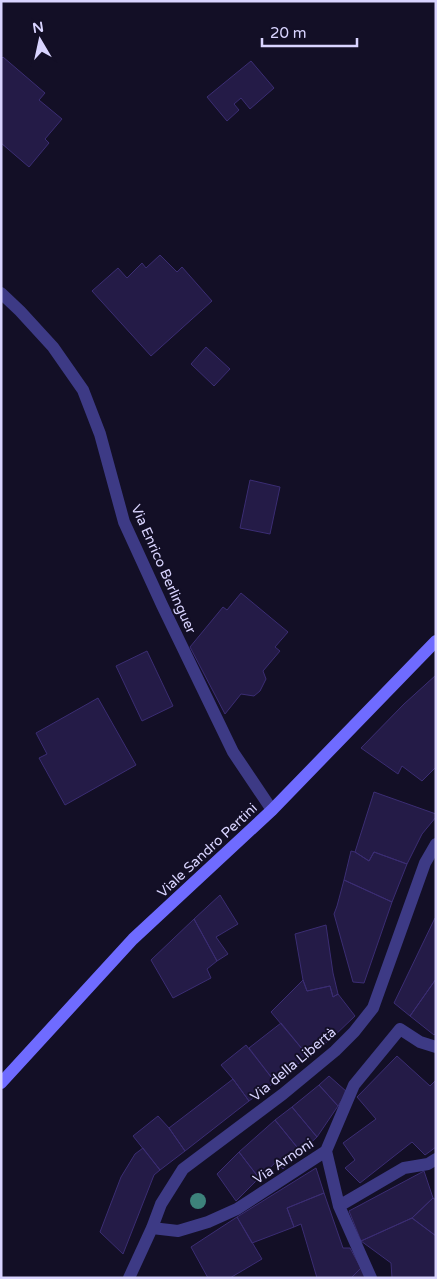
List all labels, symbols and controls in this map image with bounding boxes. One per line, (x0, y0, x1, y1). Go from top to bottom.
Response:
north arrow (15, 15, 65, 65)
scale bar (262, 15, 357, 47)
text: N (31, 18, 45, 37)
text: 20 m (270, 24, 307, 42)
street label: Via Enrico Berlinguer (127, 502, 200, 637)
street label: Viale Sandro Pertini (154, 800, 261, 901)
street label: Via della Libertà (247, 1024, 340, 1105)
street label: Via Arnoni (250, 1135, 317, 1188)

